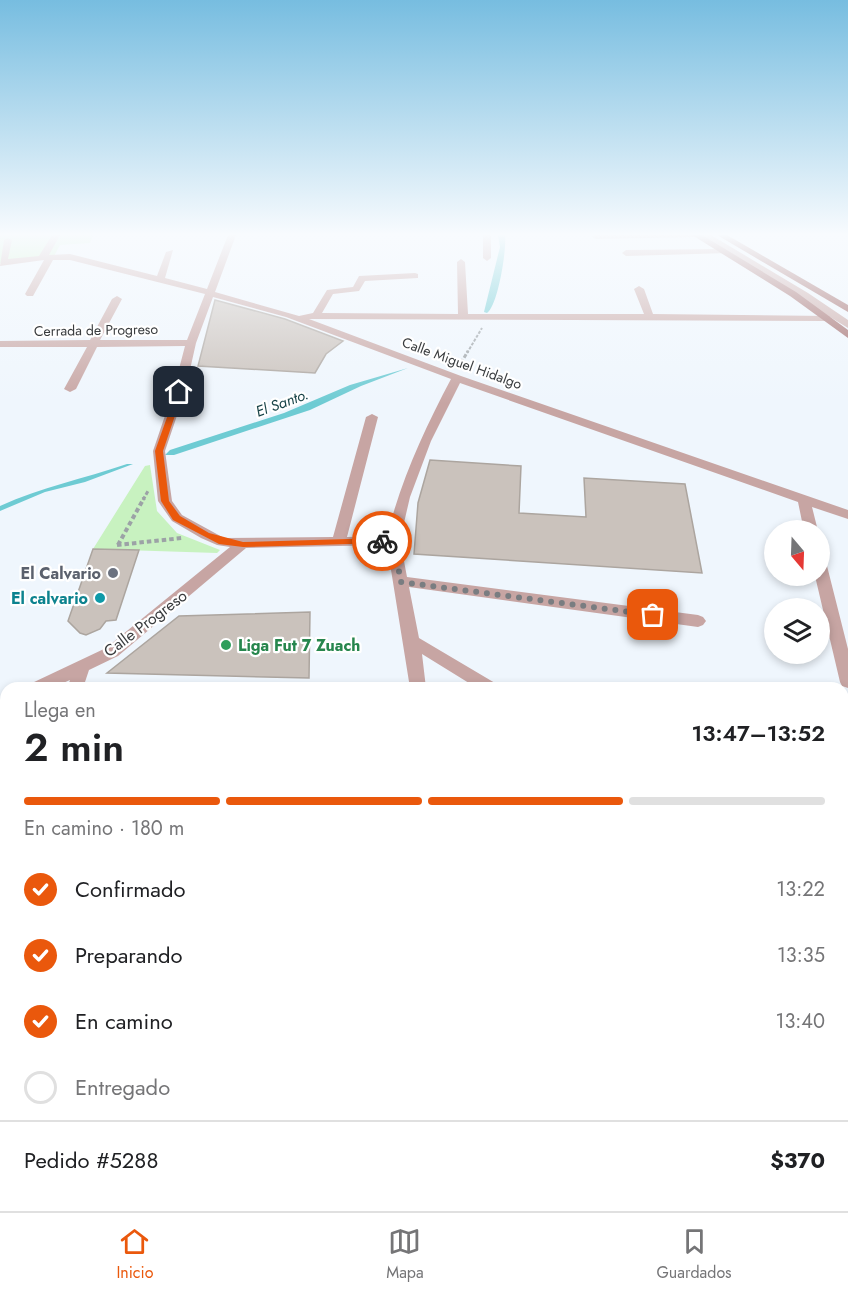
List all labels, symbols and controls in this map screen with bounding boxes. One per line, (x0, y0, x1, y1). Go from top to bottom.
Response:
street label: Cerrada de Progreso (34, 319, 159, 341)
street label: Calle Miguel Hidalgo (399, 332, 525, 394)
pin (153, 366, 204, 417)
icon: home (162, 375, 195, 408)
water label: El Santo. (252, 383, 312, 423)
courier (352, 511, 412, 571)
north arrow (764, 520, 830, 586)
map controls (764, 520, 830, 664)
icon: bike (366, 525, 399, 558)
place label: El Calvario (21, 562, 101, 585)
marker: El Calvario (106, 566, 120, 580)
street label: Calle Progreso (99, 584, 192, 662)
place label: El calvario (11, 587, 88, 610)
pin (627, 589, 678, 640)
marker: El calvario (93, 591, 107, 605)
icon: bag (636, 598, 669, 631)
button: layers (764, 598, 830, 664)
place label: Liga Fut 7 Zuach (238, 634, 360, 657)
marker: Liga Fut 7 Zuach (219, 638, 233, 652)
text: Llega en (24, 696, 96, 725)
text: 13:47–13:52 (692, 717, 825, 749)
text: 2 min (24, 719, 124, 776)
text: En camino · 180 m (24, 814, 184, 843)
icon: check (24, 873, 57, 906)
text: Confirmado (75, 873, 185, 905)
text: 13:22 (776, 875, 825, 904)
icon: check (24, 939, 57, 972)
text: Preparando (75, 939, 183, 971)
text: 13:35 (777, 941, 825, 970)
icon: check (24, 1005, 57, 1038)
text: En camino (75, 1005, 173, 1037)
text: 13:40 (775, 1007, 825, 1036)
text: Entregado (75, 1071, 170, 1103)
text: Pedido #5288 (24, 1144, 158, 1176)
text: $370 (770, 1144, 825, 1176)
tab: Inicio (116, 1225, 153, 1284)
tab: Mapa (386, 1225, 424, 1284)
tab: Guardados (656, 1225, 732, 1284)

